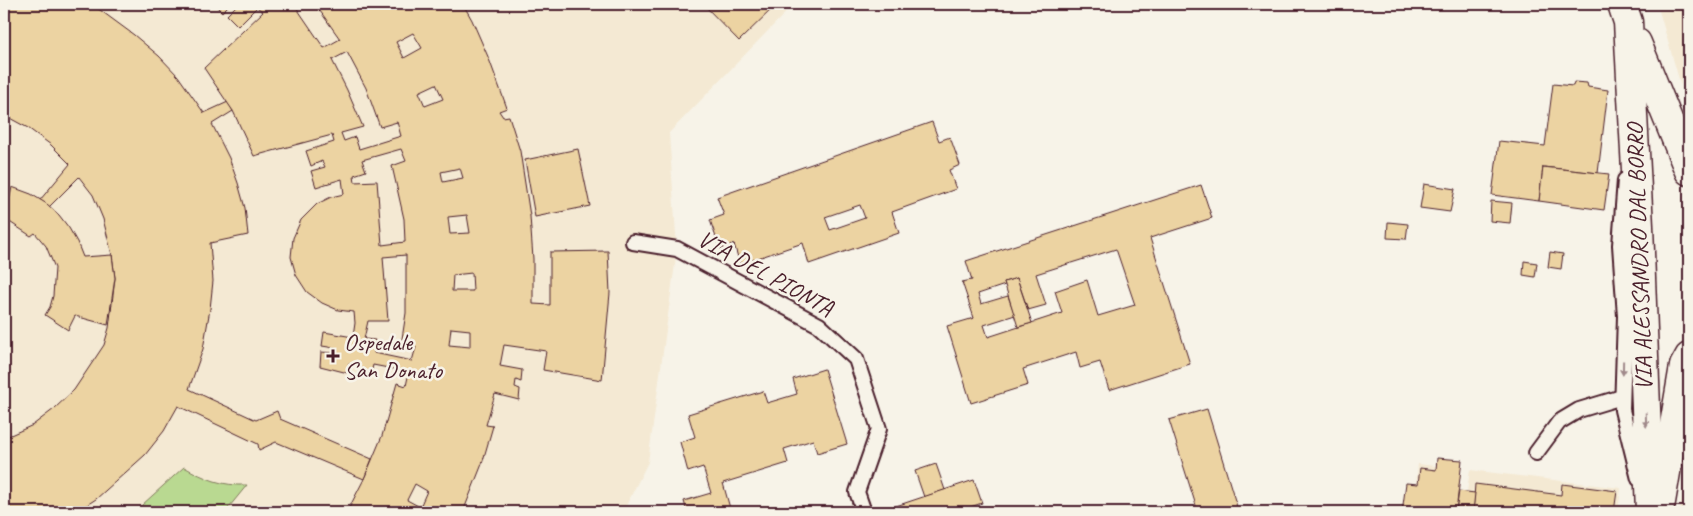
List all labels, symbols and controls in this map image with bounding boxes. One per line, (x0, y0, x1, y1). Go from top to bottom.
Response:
street label: VIA ALESSANDRO DAL BORRO (1619, 120, 1659, 391)
street label: VIA DEL PIONTA (693, 223, 840, 323)
place label: Ospedale San Donato (344, 327, 443, 385)
marker: Ospedale San Donato (326, 349, 340, 363)
one-way arrow (1619, 360, 1627, 376)
one-way arrow (1643, 413, 1651, 429)

